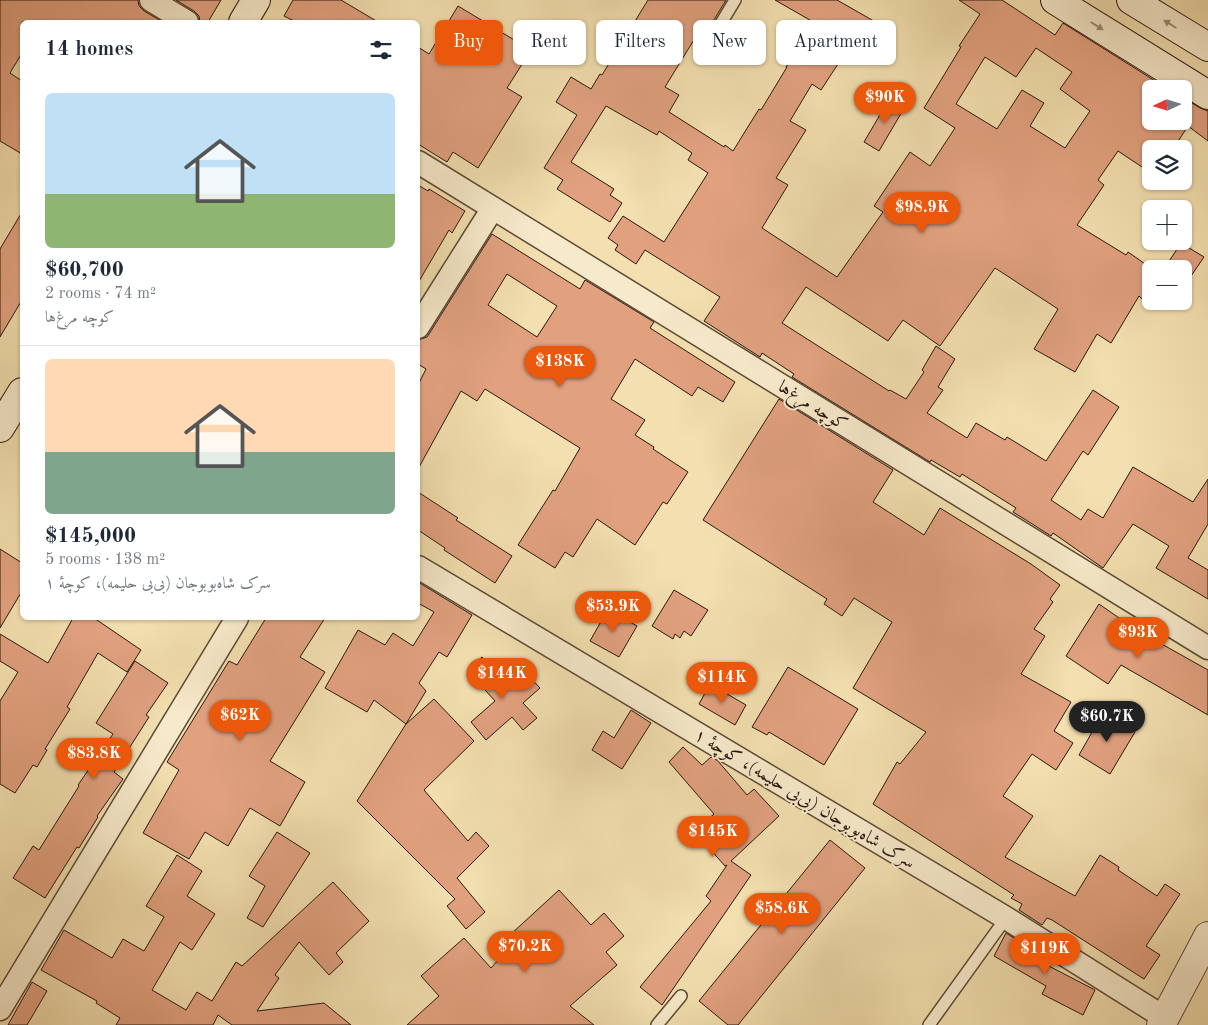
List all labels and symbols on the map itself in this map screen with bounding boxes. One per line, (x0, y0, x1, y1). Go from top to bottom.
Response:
one-way arrow (1163, 19, 1176, 28)
one-way arrow (1090, 21, 1103, 30)
north arrow (1142, 80, 1192, 130)
pin: $90K (855, 82, 915, 124)
pin: $98.9K (881, 192, 963, 234)
pin: $138K (525, 346, 595, 388)
street label: کوچه مرغ‌ها (772, 378, 850, 438)
pin: $53.9K (572, 590, 654, 633)
pin: $93K (1108, 616, 1168, 659)
pin: $144K (467, 658, 537, 700)
pin: $114K (687, 662, 757, 704)
pin: $62K (210, 700, 270, 742)
pin: $60.7K (1066, 700, 1148, 743)
street label: سرک شاه‌بوبوجان (بی‌بی حلیمه)، کوچۀ ۱ (689, 725, 919, 875)
pin: $83.8K (53, 738, 135, 780)
pin: $145K (678, 816, 748, 858)
pin: $58.6K (741, 892, 823, 935)
pin: $70.2K (484, 930, 566, 973)
pin: $119K (1010, 932, 1080, 975)

